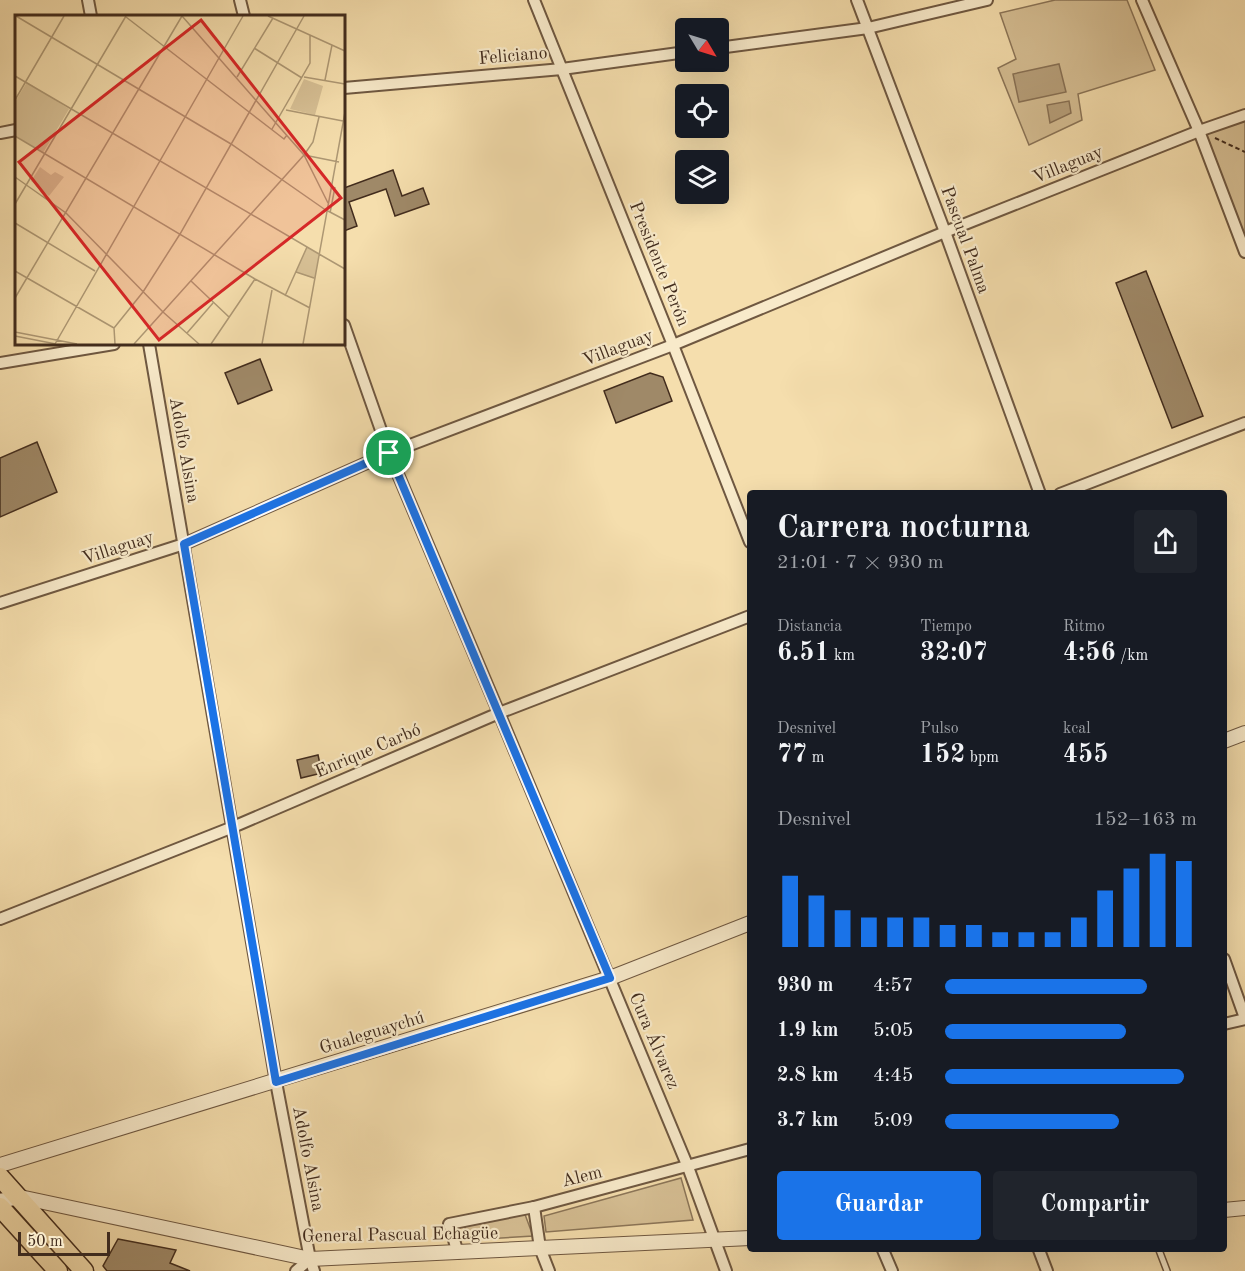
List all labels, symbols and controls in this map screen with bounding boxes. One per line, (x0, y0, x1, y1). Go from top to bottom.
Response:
inset map (15, 15, 345, 345)
north arrow (675, 18, 729, 72)
map controls (675, 18, 729, 204)
street label: Feliciano (478, 44, 548, 68)
button: locate (675, 84, 729, 138)
street label: Villaguay (1030, 143, 1106, 187)
button: layers (675, 150, 729, 204)
street label: Pascual Palma (937, 184, 993, 296)
street label: Presidente Perón (626, 199, 692, 329)
street label: Villaguay (580, 326, 656, 370)
street label: Adolfo Alsina (166, 396, 202, 504)
pin (363, 427, 414, 478)
icon: arrive (372, 436, 405, 469)
button: share (1134, 510, 1197, 573)
text: Carrera nocturna (777, 512, 1030, 545)
street label: Villaguay (80, 528, 156, 568)
text: 21:01 · 7 × 930 m (777, 553, 944, 573)
text: Distancia (777, 619, 842, 635)
text: Tiempo (920, 619, 972, 635)
text: Ritmo (1063, 619, 1105, 635)
text: 6.51 (777, 640, 830, 666)
text: 32:07 (920, 640, 988, 666)
text: 4:56 (1063, 640, 1116, 666)
text: km (830, 648, 855, 664)
text: /km (1116, 648, 1148, 664)
street label: Enrique Carbó (313, 721, 424, 781)
text: Desnivel (777, 721, 836, 737)
text: Pulso (920, 721, 959, 737)
text: kcal (1063, 721, 1091, 737)
text: 77 (777, 742, 807, 768)
text: 152 (920, 742, 965, 768)
text: 455 (1063, 742, 1108, 768)
text: m (807, 750, 824, 766)
text: bpm (965, 750, 999, 766)
text: Desnivel (777, 810, 851, 830)
text: 152–163 m (1094, 810, 1197, 830)
text: 930 m (777, 976, 833, 996)
text: 4:57 (873, 976, 913, 996)
street label: Cura Álvarez (626, 988, 686, 1092)
street label: Gualeguaychú (318, 1008, 427, 1057)
text: 1.9 km (777, 1021, 839, 1041)
text: 5:05 (873, 1021, 913, 1041)
text: 2.8 km (777, 1066, 839, 1086)
text: 4:45 (873, 1066, 913, 1086)
street label: Adolfo Alsina (289, 1105, 327, 1213)
text: 3.7 km (777, 1111, 839, 1131)
text: 5:09 (873, 1111, 913, 1131)
street label: Alem (560, 1163, 604, 1191)
button: Guardar (777, 1171, 981, 1240)
button: Compartir (993, 1171, 1197, 1240)
street label: General Pascual Echagüe (302, 1224, 498, 1246)
scale bar (18, 1229, 110, 1256)
text: 50 m (27, 1234, 63, 1250)

